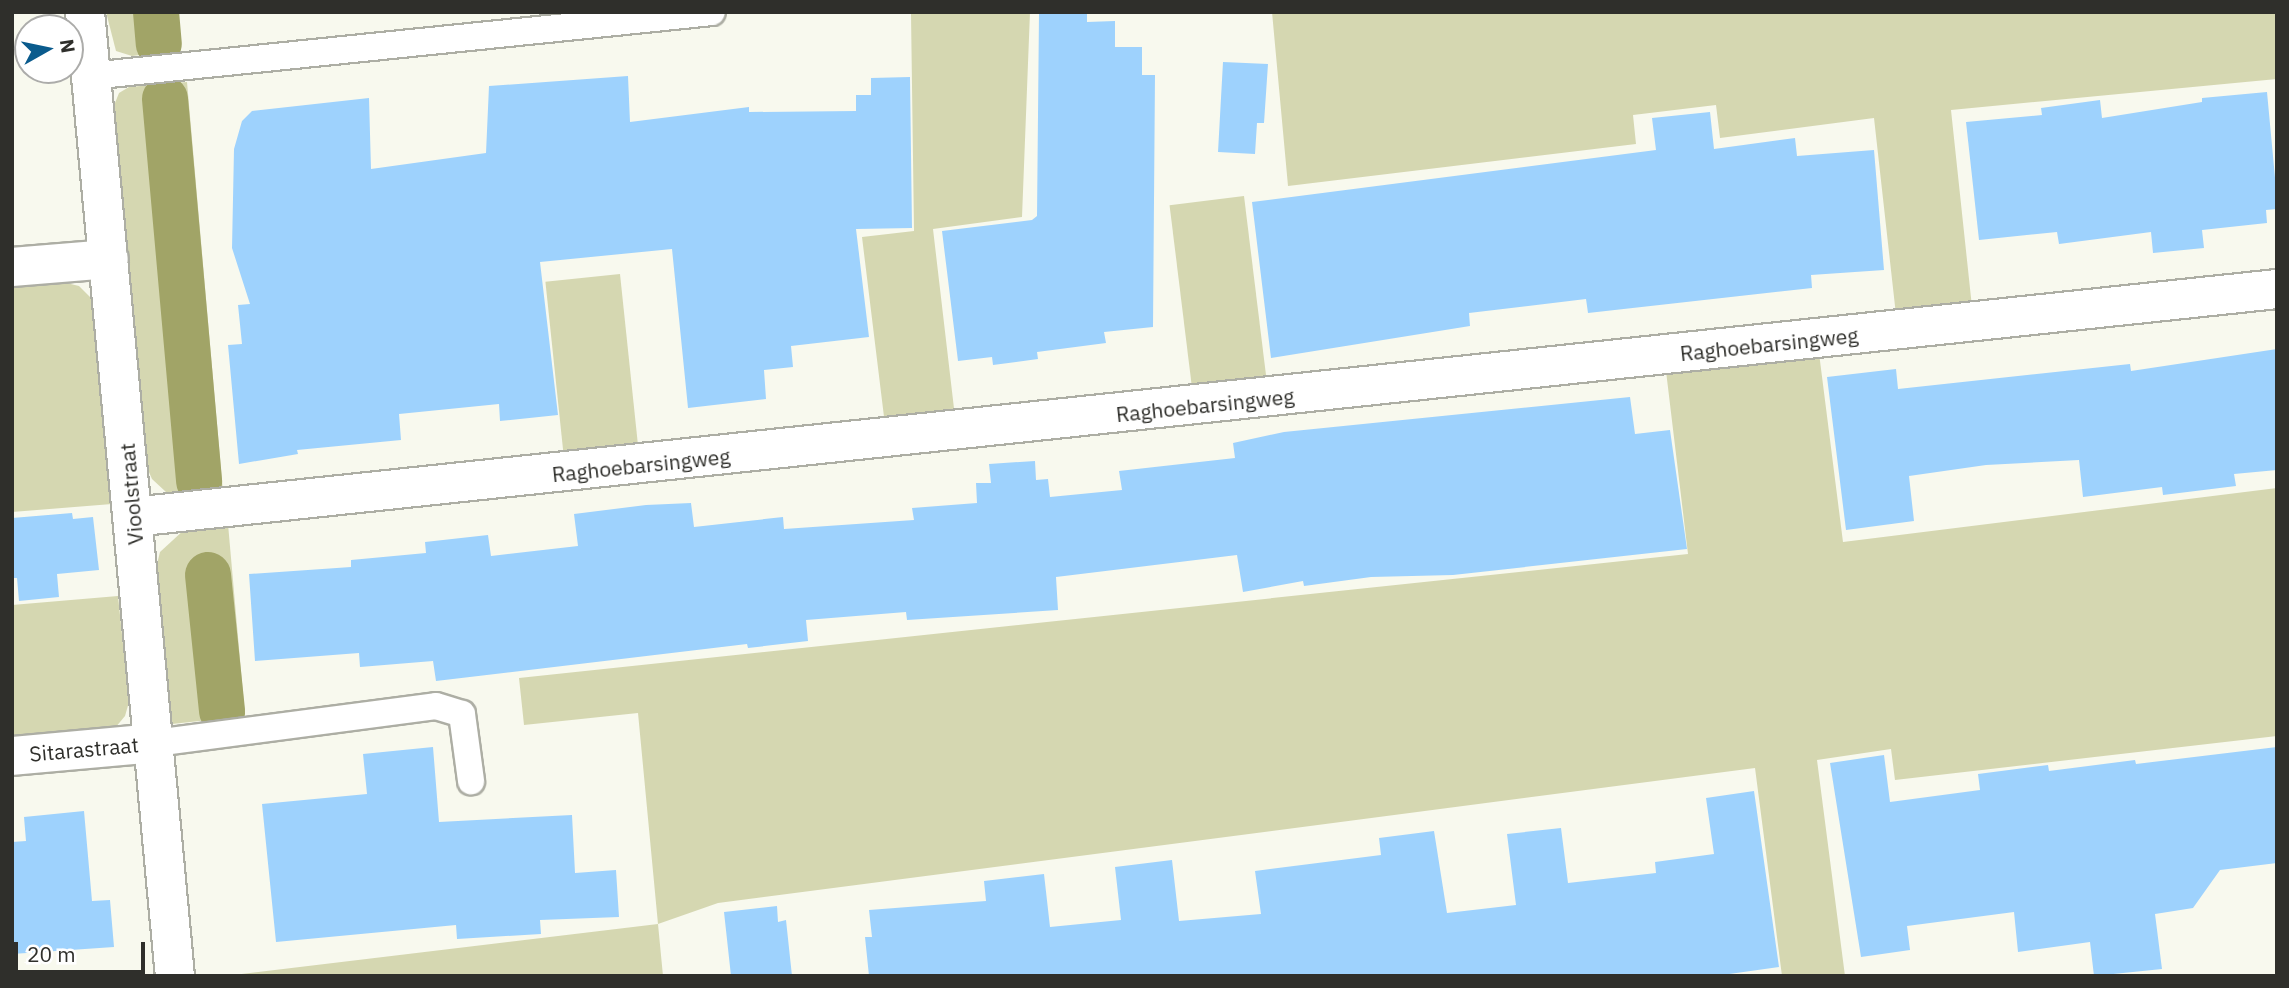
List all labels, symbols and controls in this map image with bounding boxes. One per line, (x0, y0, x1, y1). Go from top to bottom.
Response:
north arrow (14, 14, 84, 84)
text: N (55, 37, 81, 55)
street label: Raghoebarsingweg (1679, 322, 1859, 366)
street label: Raghoebarsingweg (1115, 383, 1295, 427)
street label: Vioolstraat (114, 442, 148, 546)
street label: Raghoebarsingweg (551, 443, 731, 487)
street label: Sitarastraat (28, 732, 140, 766)
scale bar (18, 928, 149, 972)
text: 20 m (27, 940, 76, 968)

